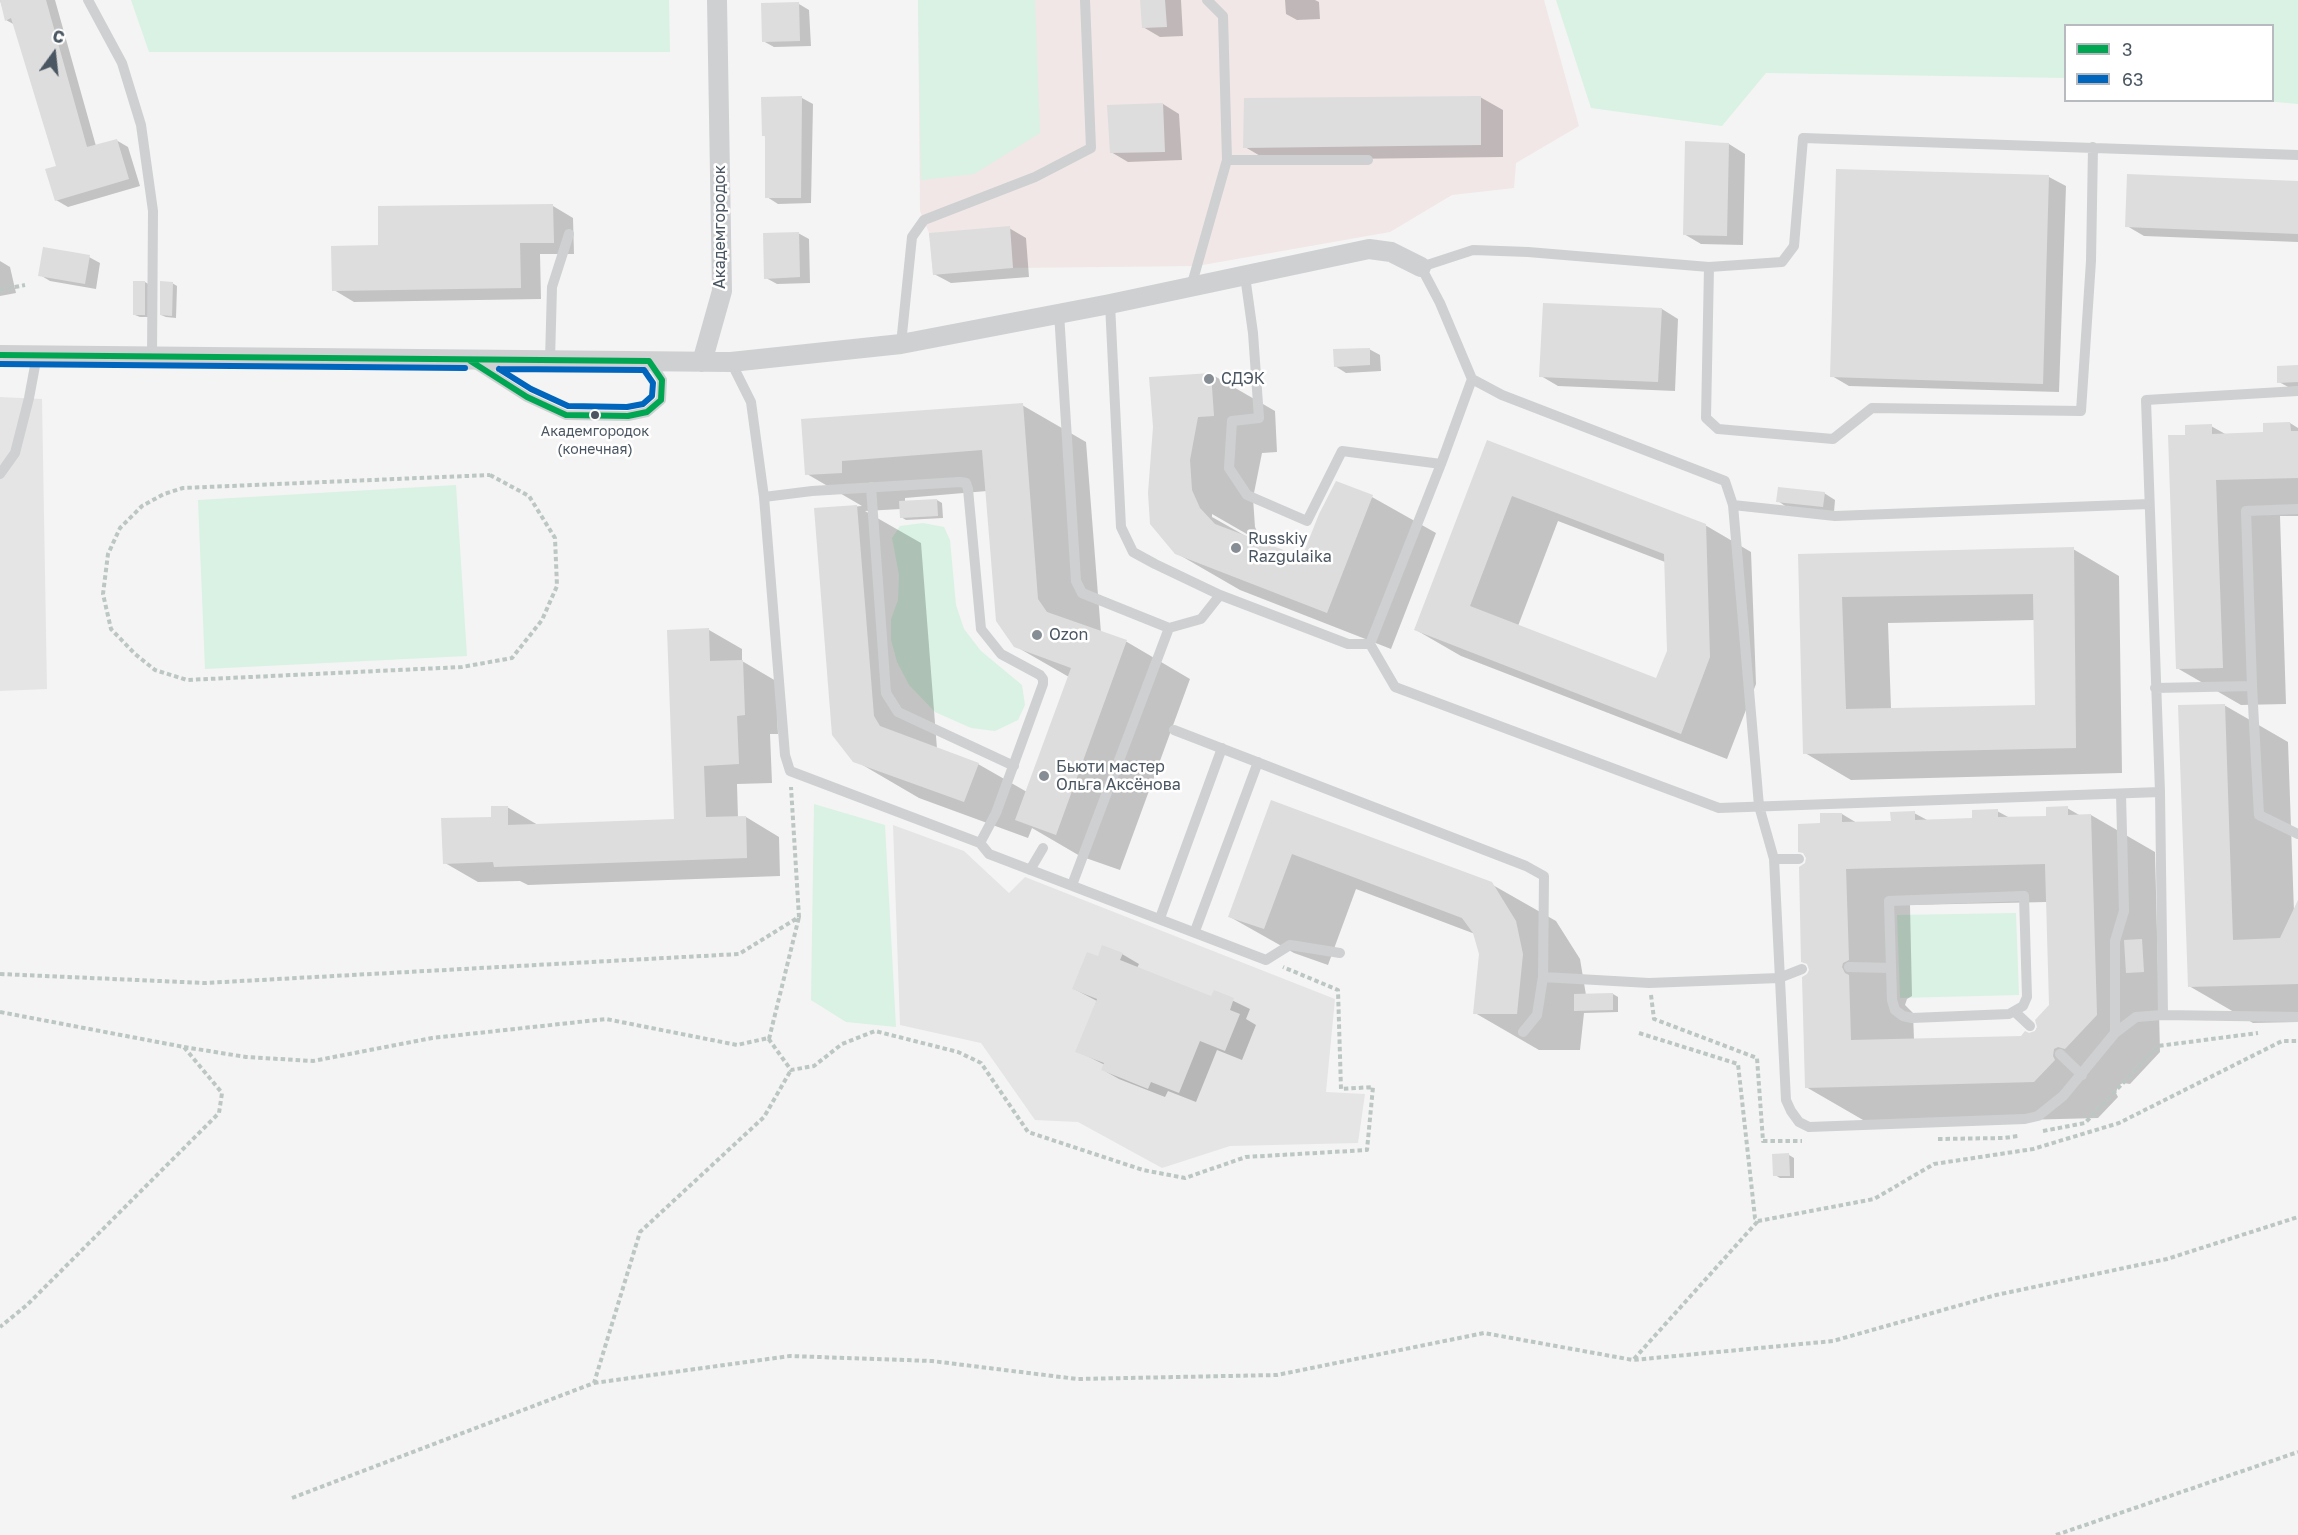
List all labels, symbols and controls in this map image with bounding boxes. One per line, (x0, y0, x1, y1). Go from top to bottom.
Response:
north arrow (24, 24, 84, 84)
legend (2064, 24, 2274, 102)
text: С (51, 25, 67, 48)
text: 3 (2122, 38, 2133, 60)
text: 63 (2122, 68, 2143, 90)
street label: Академгородок (710, 165, 730, 289)
place label: СДЭК (1221, 369, 1265, 389)
marker: СДЭК (1202, 372, 1216, 386)
marker: Академгородок (конечная) (589, 409, 601, 421)
place label: Академгородок (конечная) (541, 424, 649, 456)
place label: Russkiy Razgulaika (1248, 529, 1332, 567)
marker: Russkiy Razgulaika (1229, 541, 1243, 555)
place label: Ozon (1049, 625, 1088, 645)
marker: Ozon (1030, 628, 1044, 642)
place label: Бьюти мастер Oльга Аксёнова (1056, 757, 1181, 795)
marker: Бьюти мастер Oльга Аксёнова (1037, 769, 1051, 783)

